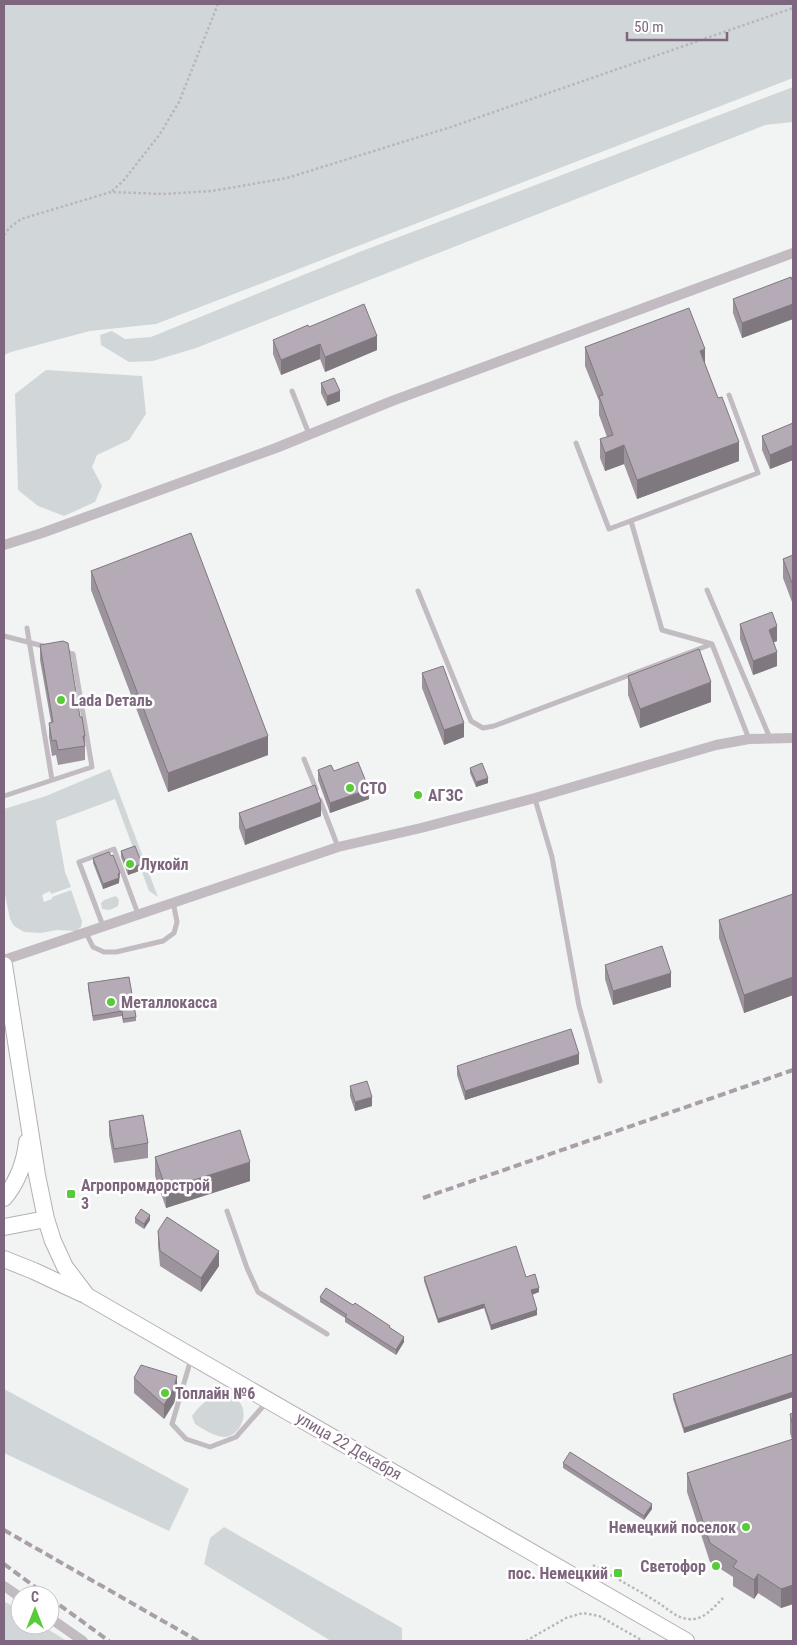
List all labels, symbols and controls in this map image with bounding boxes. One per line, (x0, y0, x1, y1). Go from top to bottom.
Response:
scale bar (627, 10, 727, 42)
text: 50 m (634, 18, 664, 36)
place label: Lada Dеталь (71, 691, 153, 710)
marker: Lada Dеталь (55, 694, 67, 706)
place label: СТО (360, 779, 387, 798)
marker: СТО (344, 782, 356, 794)
place label: АГЗС (428, 786, 463, 805)
marker: АГЗС (412, 789, 424, 801)
place label: Лукойл (140, 855, 189, 874)
marker: Лукойл (124, 858, 136, 870)
place label: Металлокасса (121, 993, 218, 1012)
marker: Металлокасса (105, 996, 117, 1008)
place label: Агропромдорстрой 3 (81, 1176, 210, 1213)
marker: Агропромдорстрой 3 (65, 1188, 77, 1200)
place label: Топлайн №6 (175, 1384, 255, 1403)
marker: Топлайн №6 (159, 1387, 171, 1399)
street label: улица 22 Декабря (293, 1408, 405, 1484)
place label: Немецкий поселок (609, 1518, 736, 1537)
marker: Немецкий поселок (740, 1521, 752, 1533)
place label: Светофор (640, 1557, 706, 1576)
marker: Светофор (710, 1560, 722, 1572)
place label: пос. Немецкий (508, 1564, 608, 1583)
marker: пос. Немецкий (612, 1567, 624, 1579)
north arrow (10, 1585, 60, 1635)
text: С (31, 1589, 39, 1605)

